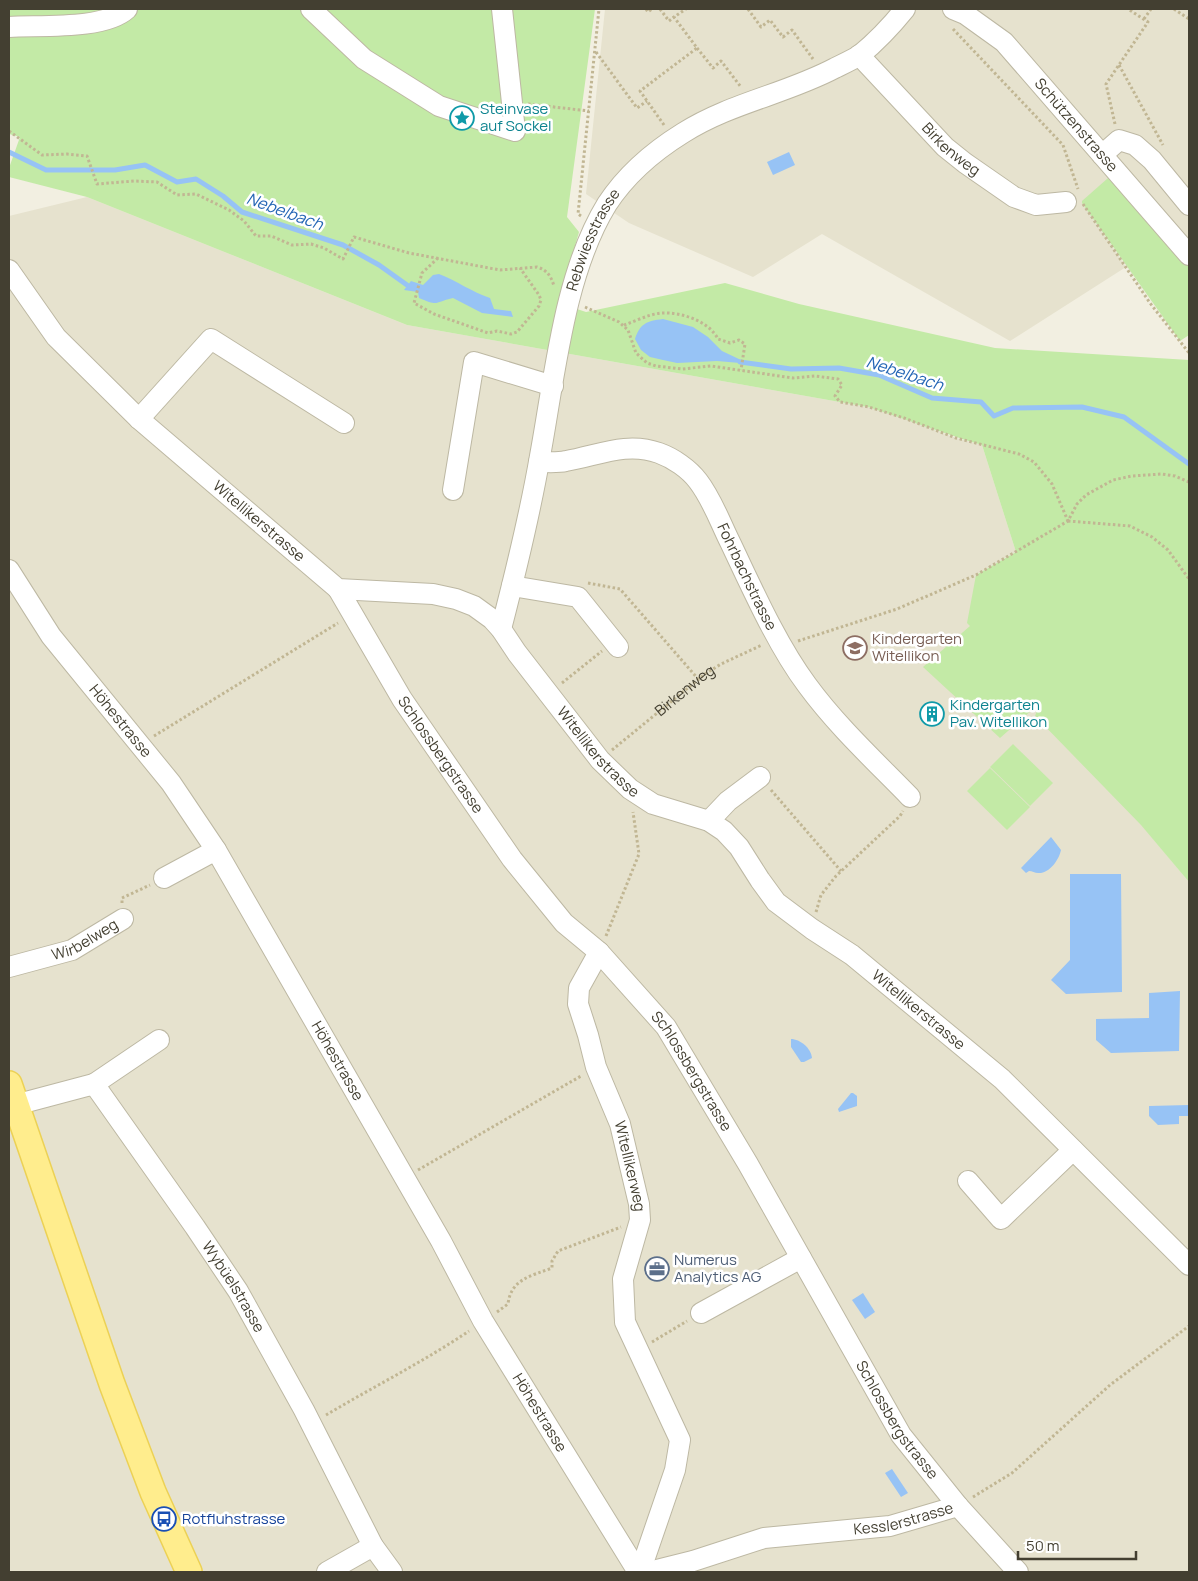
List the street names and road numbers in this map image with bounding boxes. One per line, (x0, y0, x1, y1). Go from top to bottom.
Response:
street label: Schützenstrasse (1030, 73, 1123, 176)
street label: Birkenweg (917, 118, 985, 181)
street label: Rebwiesstrasse (561, 184, 625, 293)
street label: Witellikerstrasse (208, 475, 310, 567)
street label: Fohrbachstrasse (713, 520, 782, 634)
street label: Birkenweg (650, 659, 719, 721)
street label: Höhestrasse (85, 680, 157, 762)
street label: Schlossbergstrasse (393, 692, 489, 818)
street label: Witellikerstrasse (552, 702, 644, 802)
street label: Wirbelweg (49, 914, 122, 965)
street label: Witellikerstrasse (868, 965, 970, 1054)
street label: Schlossbergstrasse (647, 1006, 737, 1135)
street label: Höhestrasse (307, 1017, 369, 1105)
street label: Witellikerweg (610, 1119, 650, 1212)
street label: Wybüelstrasse (197, 1237, 270, 1336)
street label: Schlossbergstrasse (851, 1357, 944, 1484)
street label: Höhestrasse (508, 1369, 572, 1456)
street label: Kesslerstrasse (853, 1497, 956, 1539)

